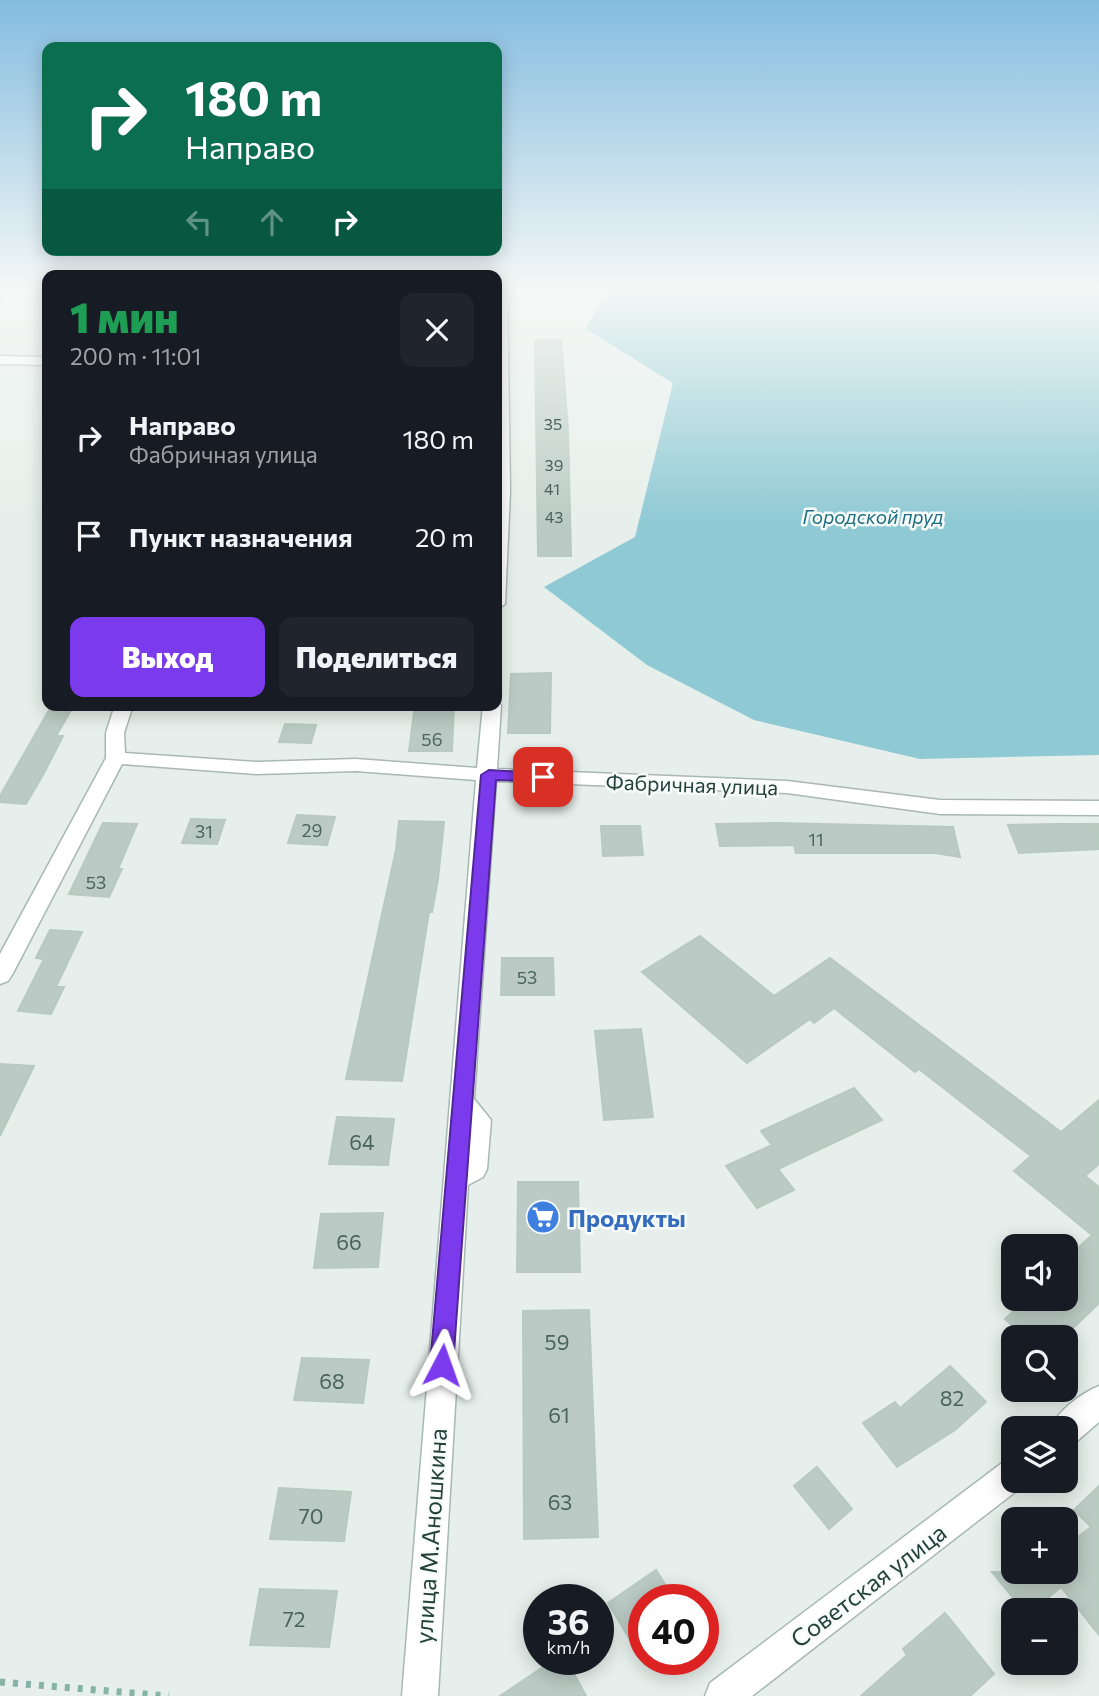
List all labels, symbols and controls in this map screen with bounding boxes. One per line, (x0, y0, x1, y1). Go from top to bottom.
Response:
text: 180 m (185, 66, 322, 126)
icon: right (70, 70, 161, 161)
text: Направо (185, 126, 315, 166)
icon: left (180, 203, 218, 241)
icon: ahead (253, 203, 291, 241)
icon: right (326, 203, 364, 241)
text: 1 мин (70, 290, 179, 342)
button: close (400, 293, 474, 367)
text: 200 m · 11:01 (70, 342, 201, 370)
text: Направо (129, 409, 236, 440)
house number: 35 (544, 414, 562, 433)
icon: right (70, 419, 108, 457)
text: 180 m (402, 423, 474, 454)
text: Фабричная улица (129, 440, 318, 468)
house number: 39 (545, 455, 563, 474)
house number: 41 (544, 479, 560, 498)
water label: Городской пруд (803, 505, 943, 528)
house number: 43 (545, 507, 563, 526)
icon: arrive (70, 517, 108, 555)
text: Пункт назначения (129, 521, 353, 552)
text: 20 m (415, 521, 474, 552)
button: Выход (70, 617, 265, 697)
button: Поделиться (279, 617, 474, 697)
house number: 56 (421, 728, 443, 750)
pin (513, 747, 573, 807)
icon: arrive (524, 758, 562, 796)
street label: Фабричная улица (605, 768, 779, 800)
house number: 29 (302, 819, 322, 841)
house number: 31 (195, 820, 213, 842)
house number: 11 (808, 828, 824, 850)
house number: 53 (86, 871, 106, 893)
house number: 53 (517, 966, 537, 988)
house number: 64 (349, 1129, 375, 1154)
supermarket icon: Продукты (524, 1198, 562, 1236)
place label: Продукты (568, 1203, 686, 1232)
house number: 66 (336, 1229, 362, 1254)
map controls (1001, 1234, 1078, 1675)
button: sound (1001, 1234, 1078, 1311)
button: search (1001, 1325, 1078, 1402)
position arrow (405, 1328, 479, 1402)
house number: 59 (545, 1329, 569, 1354)
house number: 68 (319, 1368, 345, 1393)
house number: 82 (940, 1385, 964, 1410)
house number: 61 (548, 1402, 570, 1427)
button: layers (1001, 1416, 1078, 1493)
street label: улица М.Аношкина (408, 1427, 452, 1645)
house number: 63 (548, 1489, 572, 1514)
house number: 70 (299, 1503, 323, 1528)
button: + (1001, 1507, 1078, 1584)
street label: Советская улица (784, 1517, 952, 1653)
speed limit sign: 40 (628, 1584, 719, 1675)
button: − (1001, 1598, 1078, 1675)
text: 36 (548, 1599, 589, 1642)
house number: 72 (283, 1606, 305, 1631)
text: km/h (547, 1636, 590, 1658)

